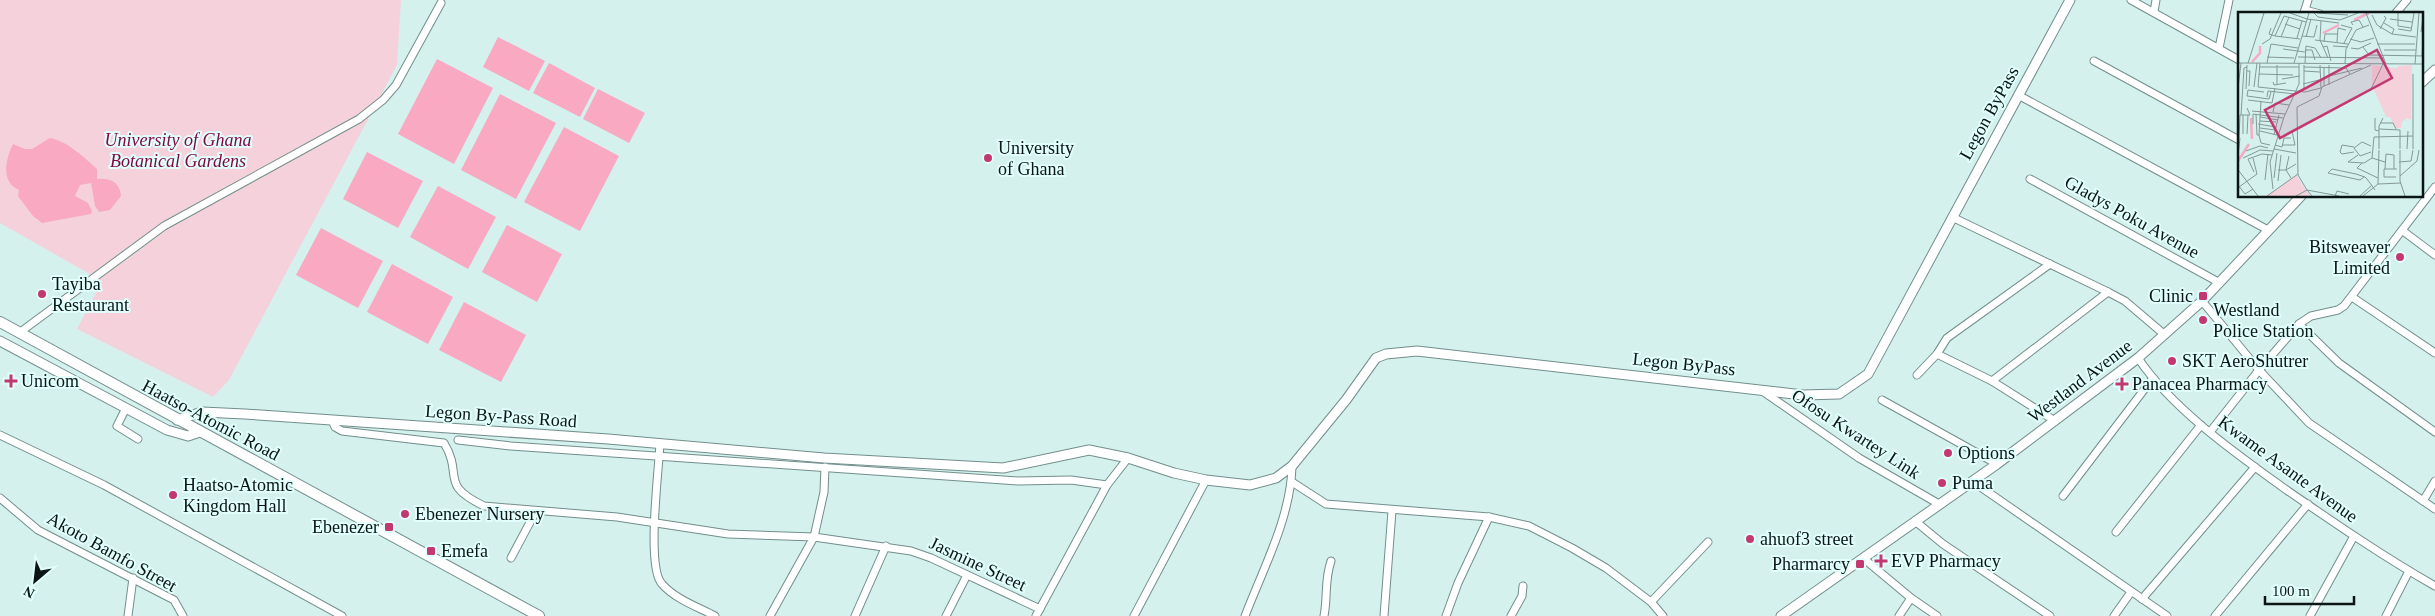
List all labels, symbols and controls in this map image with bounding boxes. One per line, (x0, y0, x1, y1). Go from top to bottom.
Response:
inset map (2238, 12, 2422, 198)
street label: Legon ByPass (1955, 63, 2023, 163)
park label: University of Ghana Botanical Gardens (105, 130, 251, 171)
place label: University of Ghana (998, 138, 1074, 179)
marker: University of Ghana (982, 152, 994, 164)
street label: Gladys Poku Avenue (2061, 172, 2203, 262)
place label: Bitsweaver Limited (2309, 237, 2390, 278)
marker: Bitsweaver Limited (2394, 251, 2406, 263)
place label: Tayiba Restaurant (52, 274, 129, 315)
place label: Clinic (2149, 286, 2193, 306)
marker: Tayiba Restaurant (36, 288, 48, 300)
marker: Clinic (2197, 290, 2209, 302)
place label: Westland Police Station (2213, 300, 2314, 341)
marker: Westland Police Station (2197, 314, 2209, 326)
street label: Westland Avenue (2024, 335, 2136, 427)
street label: Legon ByPass (1631, 349, 1737, 379)
place label: SKT AeroShutrer (2182, 351, 2308, 371)
marker: SKT AeroShutrer (2166, 355, 2178, 367)
place label: Unicom (21, 371, 79, 391)
place label: Panacea Pharmacy (2132, 374, 2267, 394)
marker: Unicom (5, 375, 17, 387)
street label: Haatso-Atomic Road (139, 375, 283, 465)
marker: Panacea Pharmacy (2116, 378, 2128, 390)
street label: Ofosu Kwartey Link (1788, 385, 1924, 483)
street label: Legon By-Pass Road (424, 401, 578, 431)
street label: Kwame Asante Avenue (2214, 412, 2362, 526)
place label: Options (1958, 443, 2015, 463)
marker: Options (1942, 447, 1954, 459)
place label: Puma (1952, 473, 1993, 493)
place label: Haatso-Atomic Kingdom Hall (183, 475, 293, 516)
marker: Puma (1936, 477, 1948, 489)
marker: Haatso-Atomic Kingdom Hall (167, 489, 179, 501)
place label: Ebenezer Nursery (415, 504, 544, 524)
street label: Akoto Bamfo Street (44, 508, 180, 596)
marker: Ebenezer Nursery (399, 508, 411, 520)
place label: Ebenezer (312, 517, 379, 537)
marker: Ebenezer (383, 521, 395, 533)
place label: ahuof3 street (1760, 529, 1853, 549)
street label: Jasmine Street (926, 533, 1030, 595)
marker: ahuof3 street (1744, 533, 1756, 545)
place label: Emefa (441, 541, 488, 561)
marker: Emefa (425, 545, 437, 557)
place label: EVP Pharmacy (1891, 551, 2001, 571)
place label: Pharmarcy (1772, 554, 1850, 574)
marker: EVP Pharmacy (1875, 555, 1887, 567)
north arrow (10, 556, 60, 606)
marker: Pharmarcy (1854, 558, 1866, 570)
scale bar (2265, 574, 2354, 606)
text: N (21, 583, 37, 601)
text: 100 m (2272, 583, 2310, 599)

